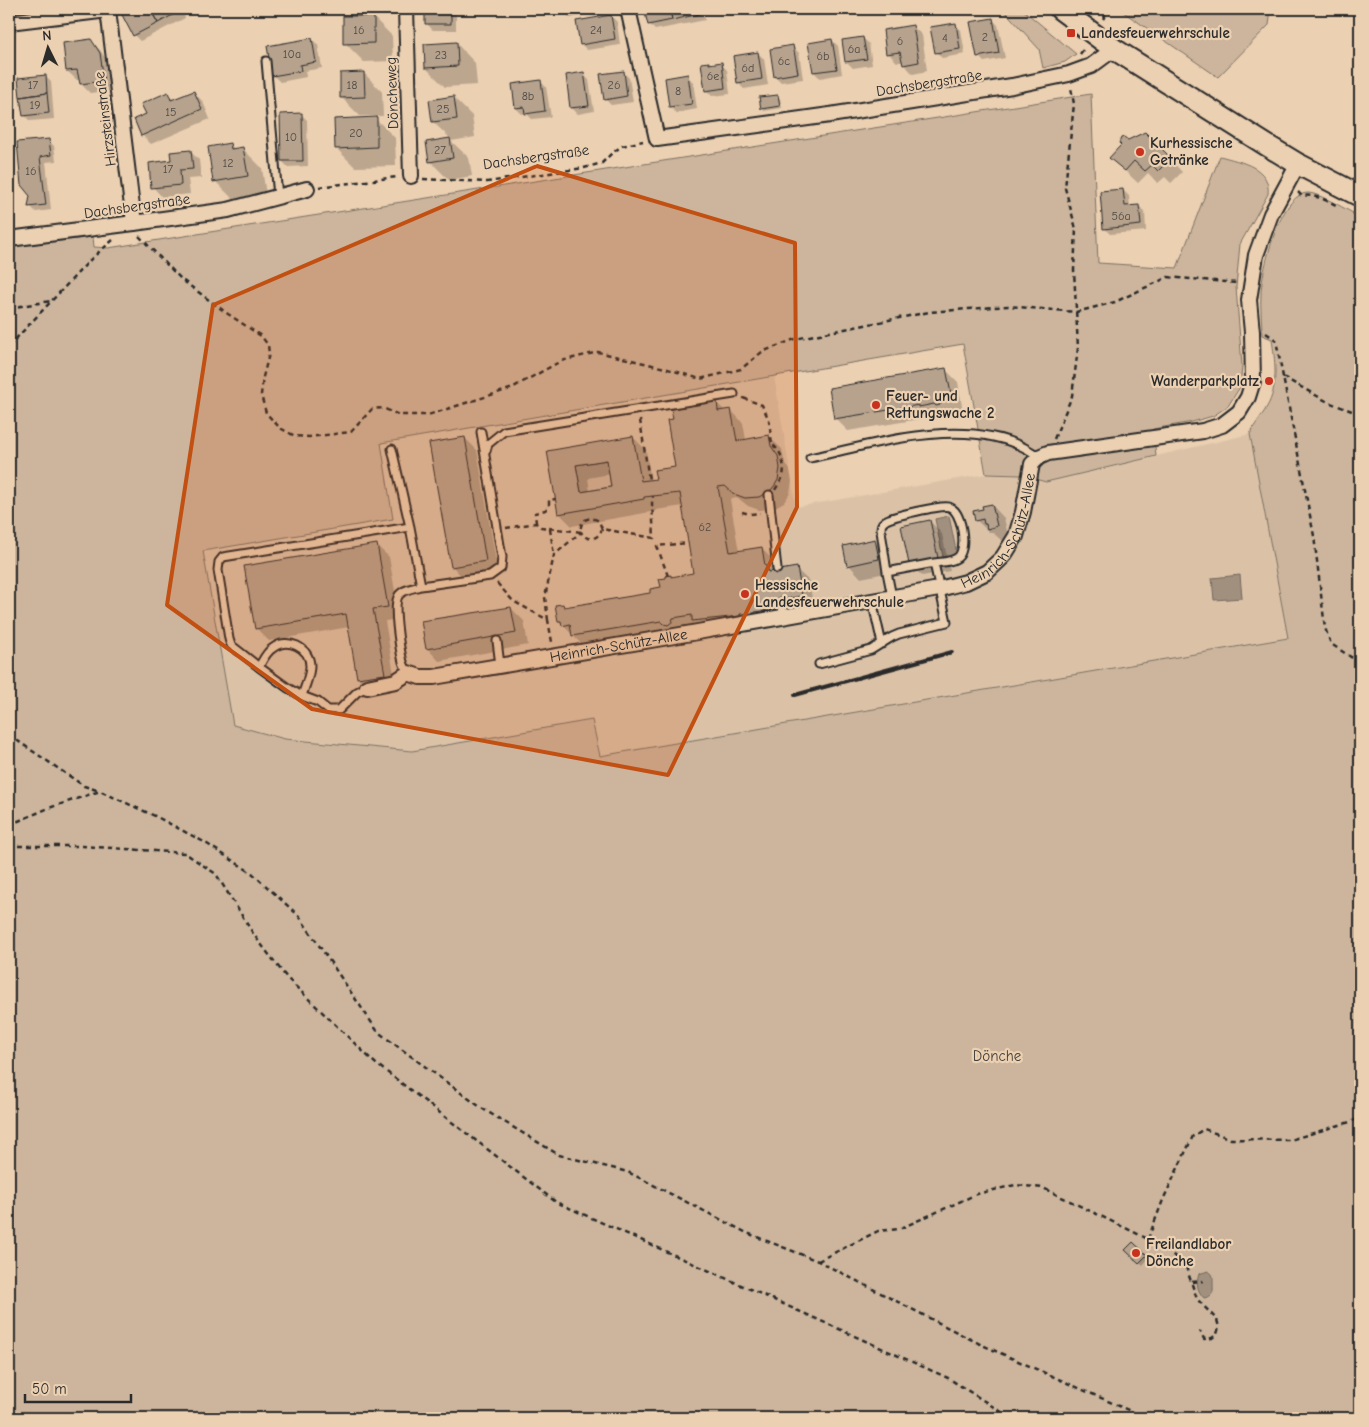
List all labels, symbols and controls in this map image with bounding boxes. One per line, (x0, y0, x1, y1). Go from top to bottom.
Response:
north arrow (22, 22, 72, 72)
house number: 16 (353, 23, 365, 37)
house number: 24 (590, 23, 602, 37)
place label: Landesfeuerwehrschule (1081, 24, 1230, 42)
text: N (42, 27, 52, 44)
marker: Landesfeuerwehrschule (1065, 27, 1077, 39)
house number: 2 (982, 30, 988, 44)
house number: 4 (942, 31, 948, 45)
house number: 6 (897, 34, 903, 48)
house number: 6a (848, 42, 860, 56)
house number: 10a (283, 47, 301, 61)
house number: 23 (435, 48, 447, 62)
house number: 6b (817, 49, 829, 63)
house number: 6c (778, 54, 790, 68)
street label: Döncheweg (382, 56, 402, 130)
house number: 6d (742, 61, 754, 75)
street label: Dachsbergstraße (875, 66, 984, 100)
house number: 6e (707, 69, 719, 83)
street label: Hirzsteinstraße (90, 70, 120, 167)
house number: 17 (28, 78, 39, 92)
house number: 18 (347, 78, 357, 92)
house number: 26 (608, 78, 620, 92)
house number: 8 (675, 84, 681, 98)
house number: 8b (522, 89, 534, 103)
house number: 19 (29, 98, 41, 112)
house number: 25 (437, 102, 449, 116)
house number: 15 (165, 105, 177, 119)
house number: 20 (349, 126, 363, 140)
house number: 10 (285, 130, 297, 144)
place label: Kurhessische Getränke (1150, 134, 1233, 169)
street label: Dachsbergstraße (482, 141, 591, 173)
house number: 27 (434, 143, 446, 157)
marker: Kurhessische Getränke (1134, 146, 1146, 158)
house number: 12 (222, 156, 234, 170)
house number: 17 (163, 162, 174, 176)
house number: 16 (25, 164, 37, 178)
street label: Dachsbergstraße (83, 190, 192, 222)
house number: 56a (1111, 209, 1131, 223)
place label: Wanderparkplatz (1151, 372, 1260, 390)
marker: Wanderparkplatz (1263, 375, 1275, 387)
place label: Feuer- und Rettungswache 2 (886, 387, 995, 422)
marker: Feuer- und Rettungswache 2 (870, 399, 882, 411)
street label: Heinrich-Schütz-Allee (958, 471, 1039, 592)
house number: 62 (699, 520, 711, 534)
place label: Hessische Landesfeuerwehrschule (755, 576, 904, 611)
marker: Hessische Landesfeuerwehrschule (739, 588, 751, 600)
street label: Heinrich-Schütz-Allee (549, 625, 689, 666)
park label: Dönche (973, 1047, 1022, 1065)
place label: Freilandlabor Dönche (1146, 1235, 1231, 1270)
marker: Freilandlabor Dönche (1130, 1247, 1142, 1259)
scale bar (25, 1372, 131, 1404)
text: 50 m (32, 1380, 67, 1398)

